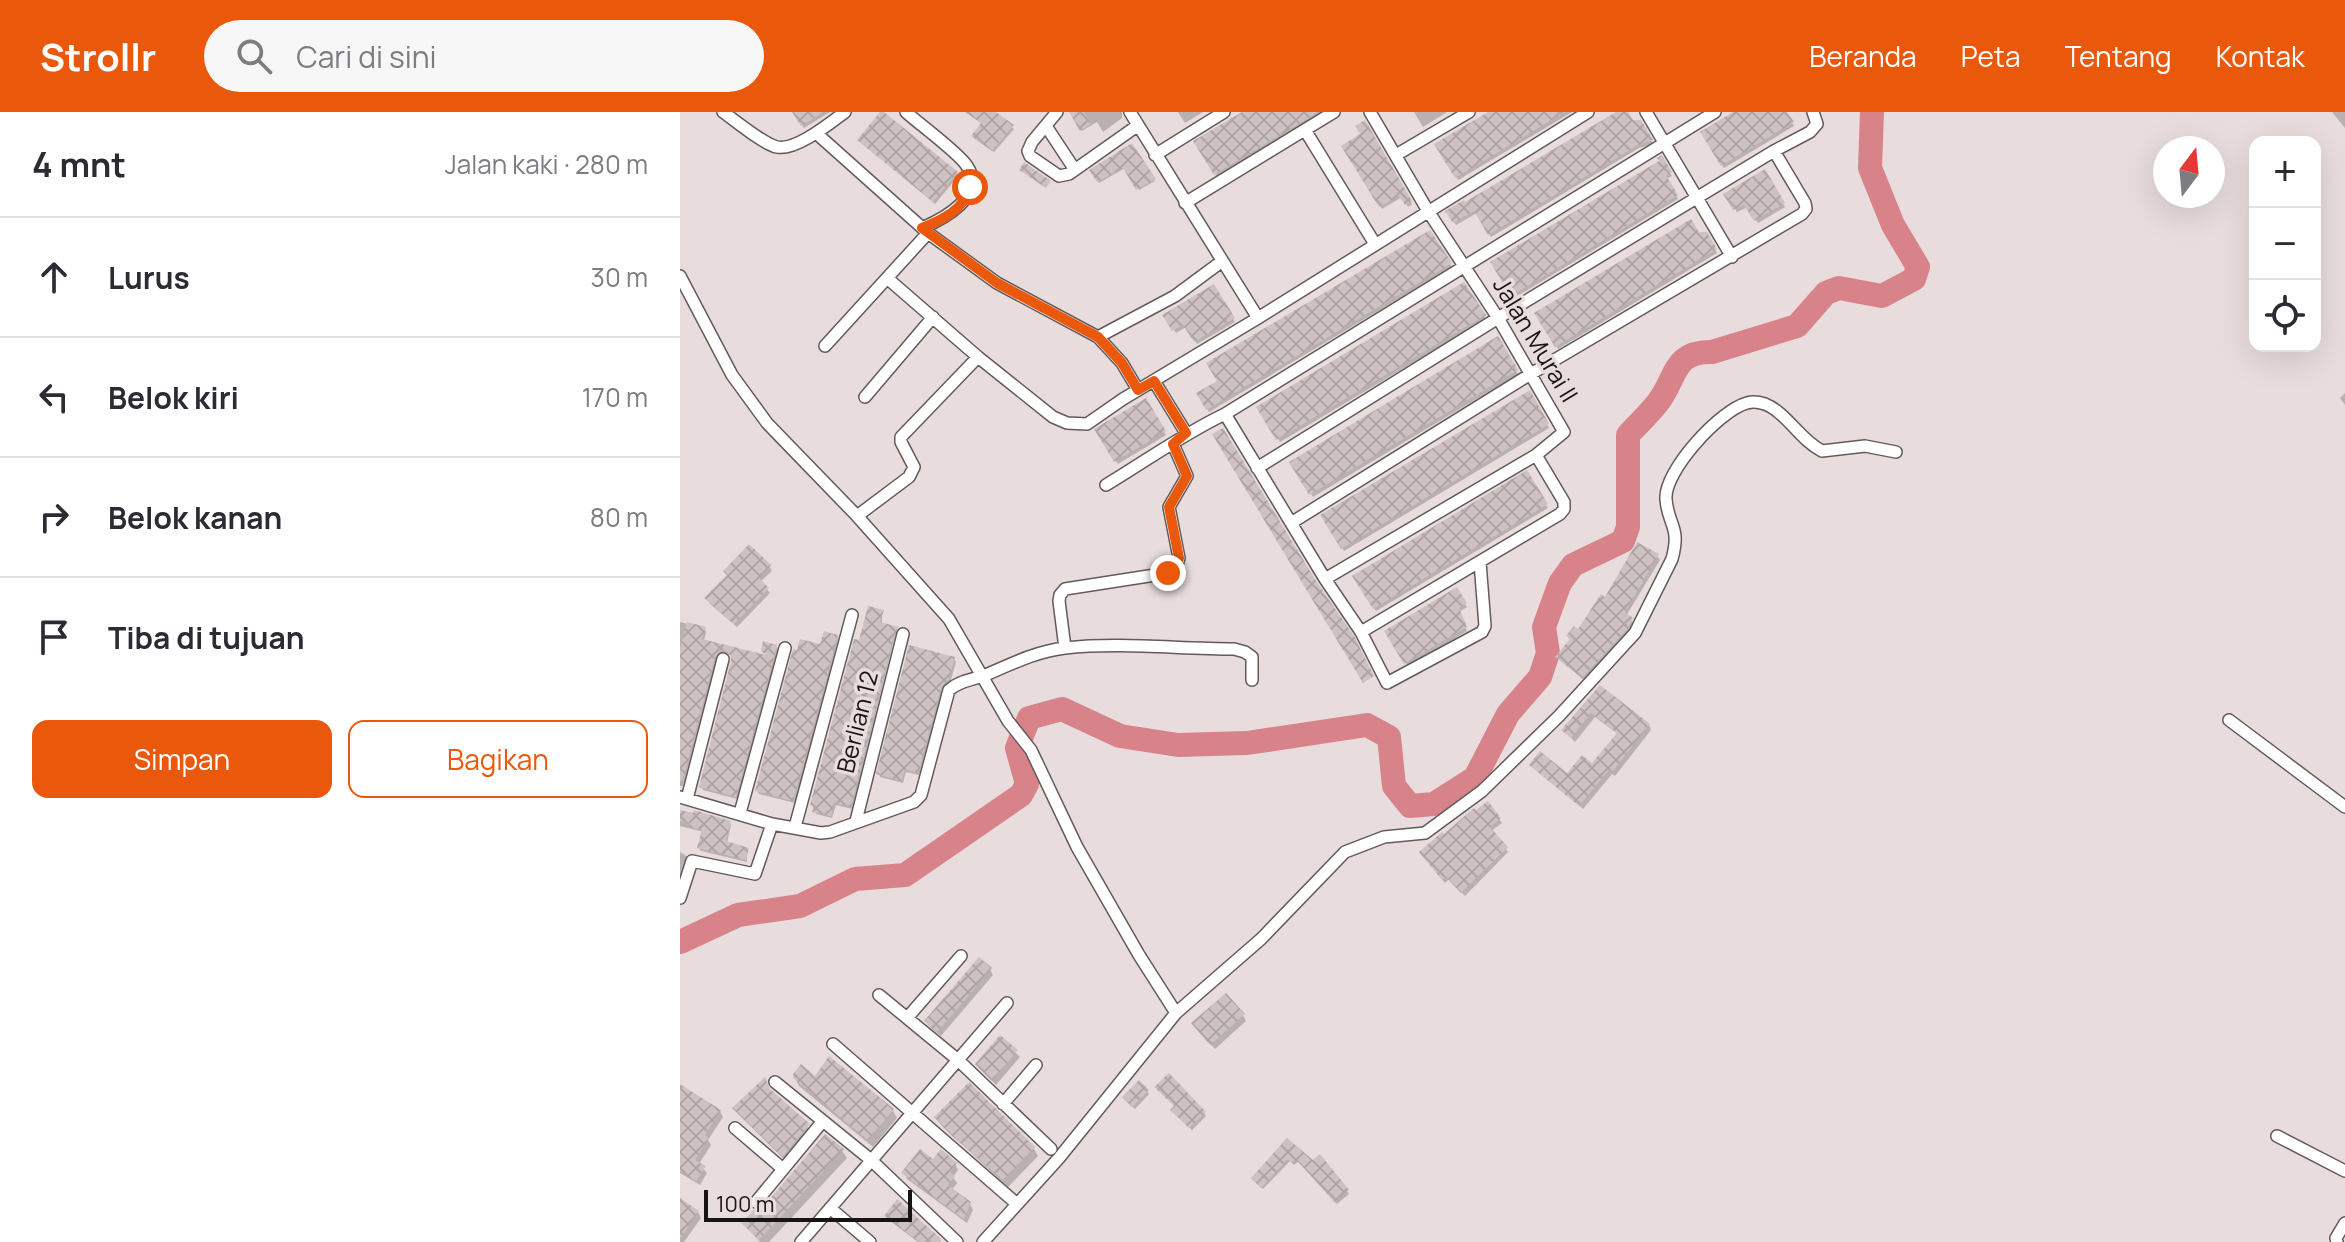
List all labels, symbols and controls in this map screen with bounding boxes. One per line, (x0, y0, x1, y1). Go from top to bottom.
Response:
search box (204, 20, 764, 92)
text: Strollr (40, 30, 156, 82)
icon: search (232, 34, 276, 78)
text: Cari di sini (296, 36, 437, 77)
text: Beranda (1809, 37, 1917, 75)
text: Peta (1961, 37, 2021, 75)
text: Tentang (2065, 37, 2172, 75)
text: Kontak (2216, 37, 2305, 75)
north arrow (2153, 136, 2225, 208)
map controls (2249, 136, 2321, 352)
button: + (2249, 136, 2321, 208)
text: 4 mnt (32, 141, 126, 187)
text: Jalan kaki · 280 m (445, 146, 648, 182)
route start (952, 169, 988, 205)
button: − (2249, 208, 2321, 280)
icon: ahead (32, 255, 76, 299)
text: Lurus (108, 257, 190, 298)
text: 30 m (591, 259, 648, 295)
street label: Jalan Murai II (1486, 271, 1586, 408)
button: locate (2249, 280, 2321, 352)
icon: left (32, 375, 76, 419)
text: Belok kiri (108, 377, 239, 418)
text: 170 m (582, 379, 648, 415)
icon: right (32, 495, 76, 539)
text: Belok kanan (108, 497, 282, 538)
text: 80 m (590, 499, 648, 535)
route end (1150, 555, 1186, 591)
icon: arrive (32, 615, 76, 659)
text: Tiba di tujuan (108, 617, 305, 658)
street label: Berlian 12 (828, 667, 885, 776)
button: Simpan (32, 720, 332, 798)
button: Bagikan (348, 720, 648, 798)
scale bar (704, 1186, 912, 1222)
text: 100 m (716, 1189, 774, 1219)

